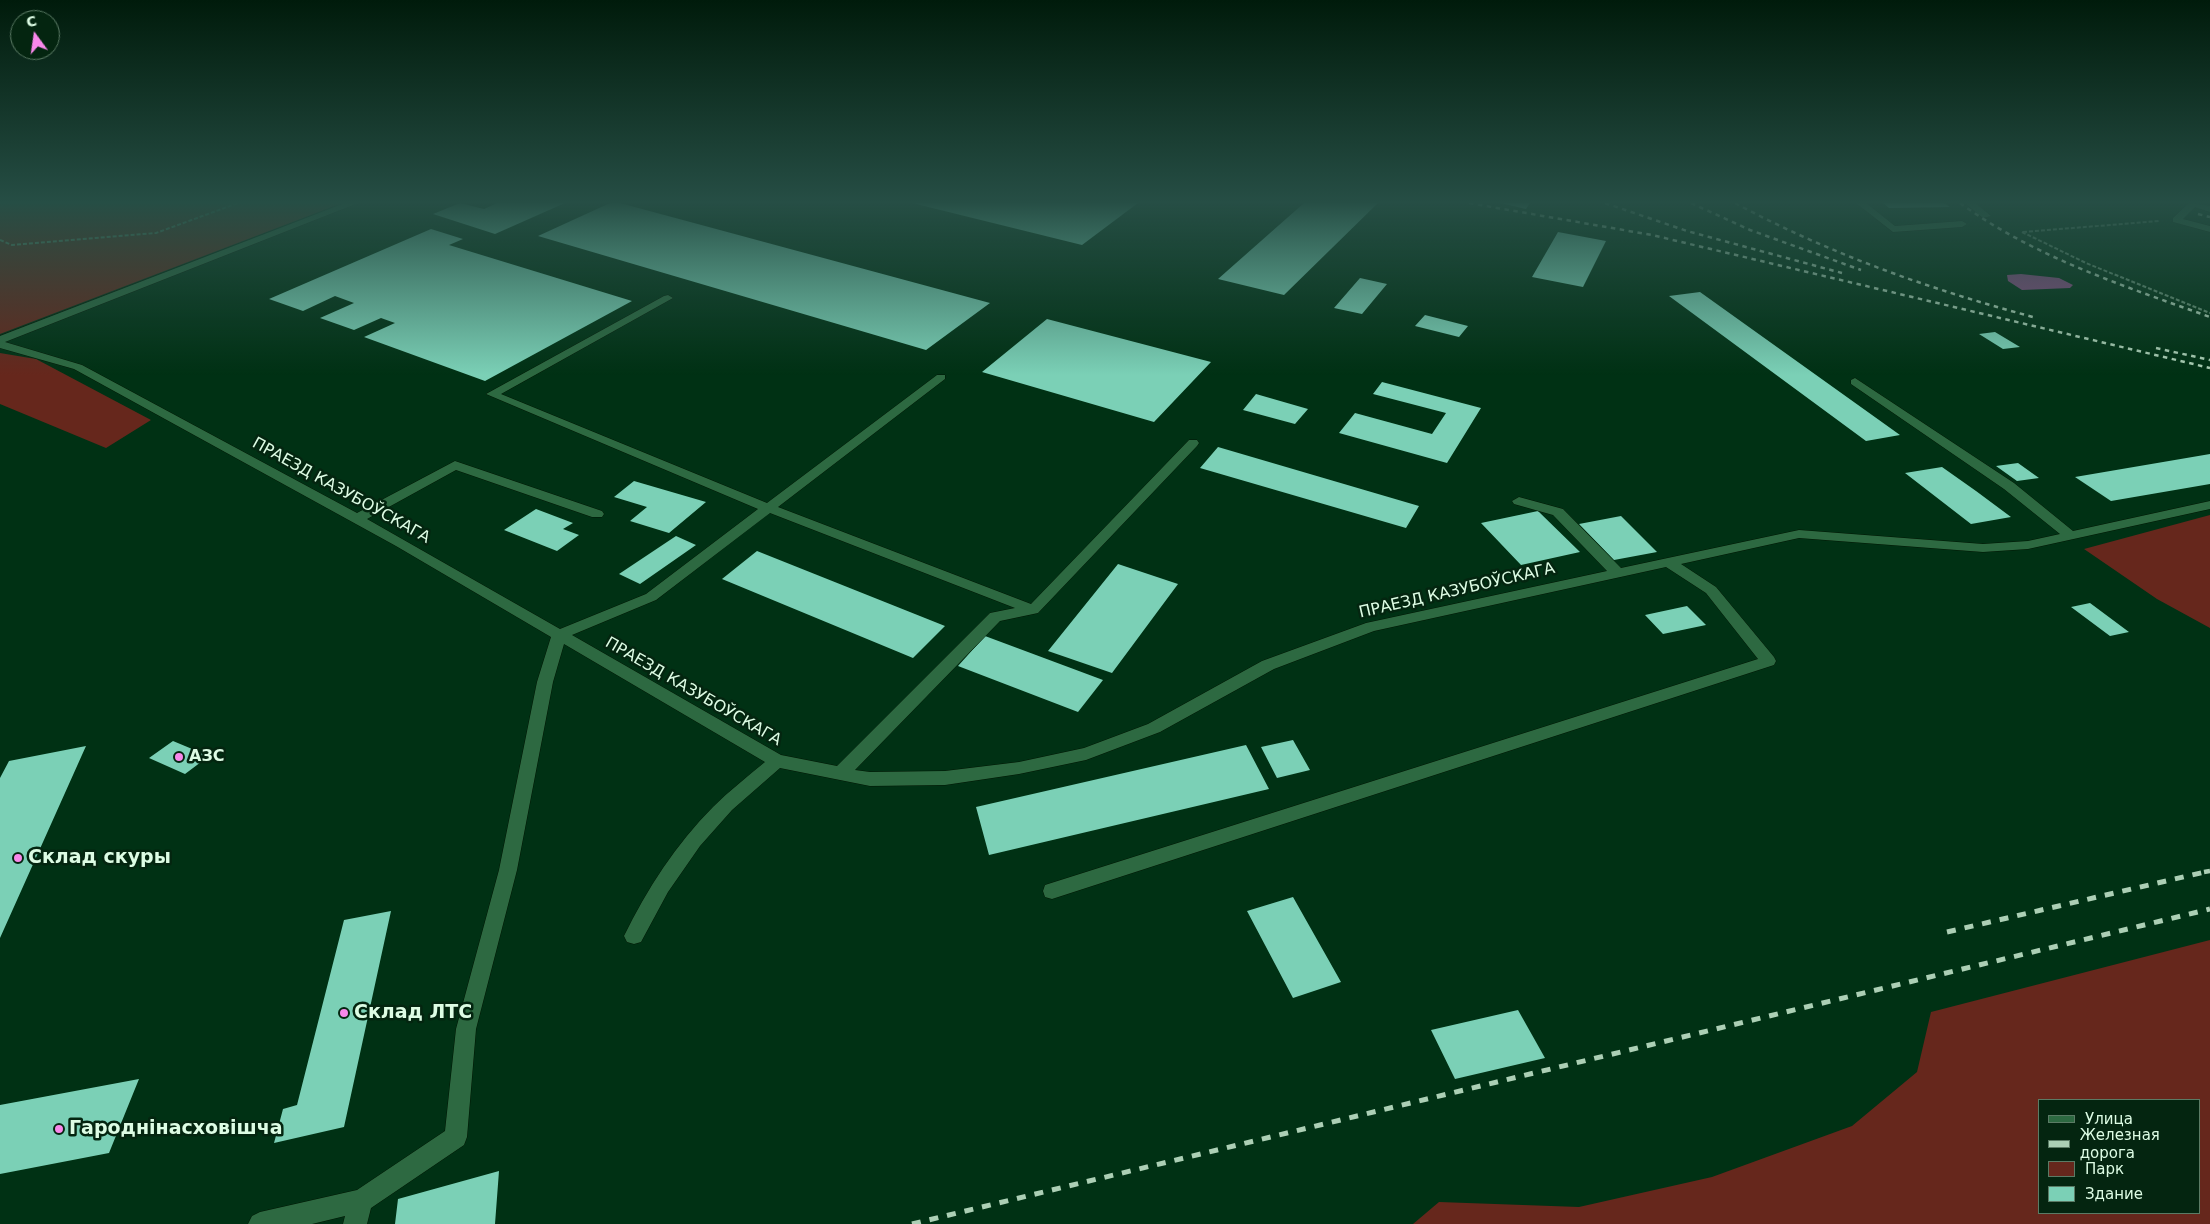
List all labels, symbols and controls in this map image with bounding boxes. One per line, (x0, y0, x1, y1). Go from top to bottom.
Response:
north arrow (10, 10, 60, 60)
text: С (25, 12, 39, 30)
street label: ПРАЕЗД КАЗУБОЎСКАГА (249, 434, 433, 548)
street label: ПРАЕЗД КАЗУБОЎСКАГА (1357, 559, 1557, 623)
street label: ПРАЕЗД КАЗУБОЎСКАГА (601, 634, 785, 750)
place label: АЗС (189, 747, 224, 767)
marker: АЗС (173, 751, 185, 763)
place label: Склад скуры (28, 847, 171, 869)
marker: Склад скуры (12, 852, 24, 864)
place label: Склад ЛТС (354, 1002, 472, 1024)
marker: Склад ЛТС (338, 1007, 350, 1019)
legend (2038, 1099, 2200, 1214)
text: Улица (2085, 1110, 2133, 1128)
place label: Гароднінасховішча (69, 1118, 283, 1140)
marker: Гароднінасховішча (53, 1123, 65, 1135)
text: Железная дорога (2080, 1126, 2160, 1162)
text: Парк (2085, 1160, 2124, 1178)
text: Здание (2085, 1185, 2143, 1203)

